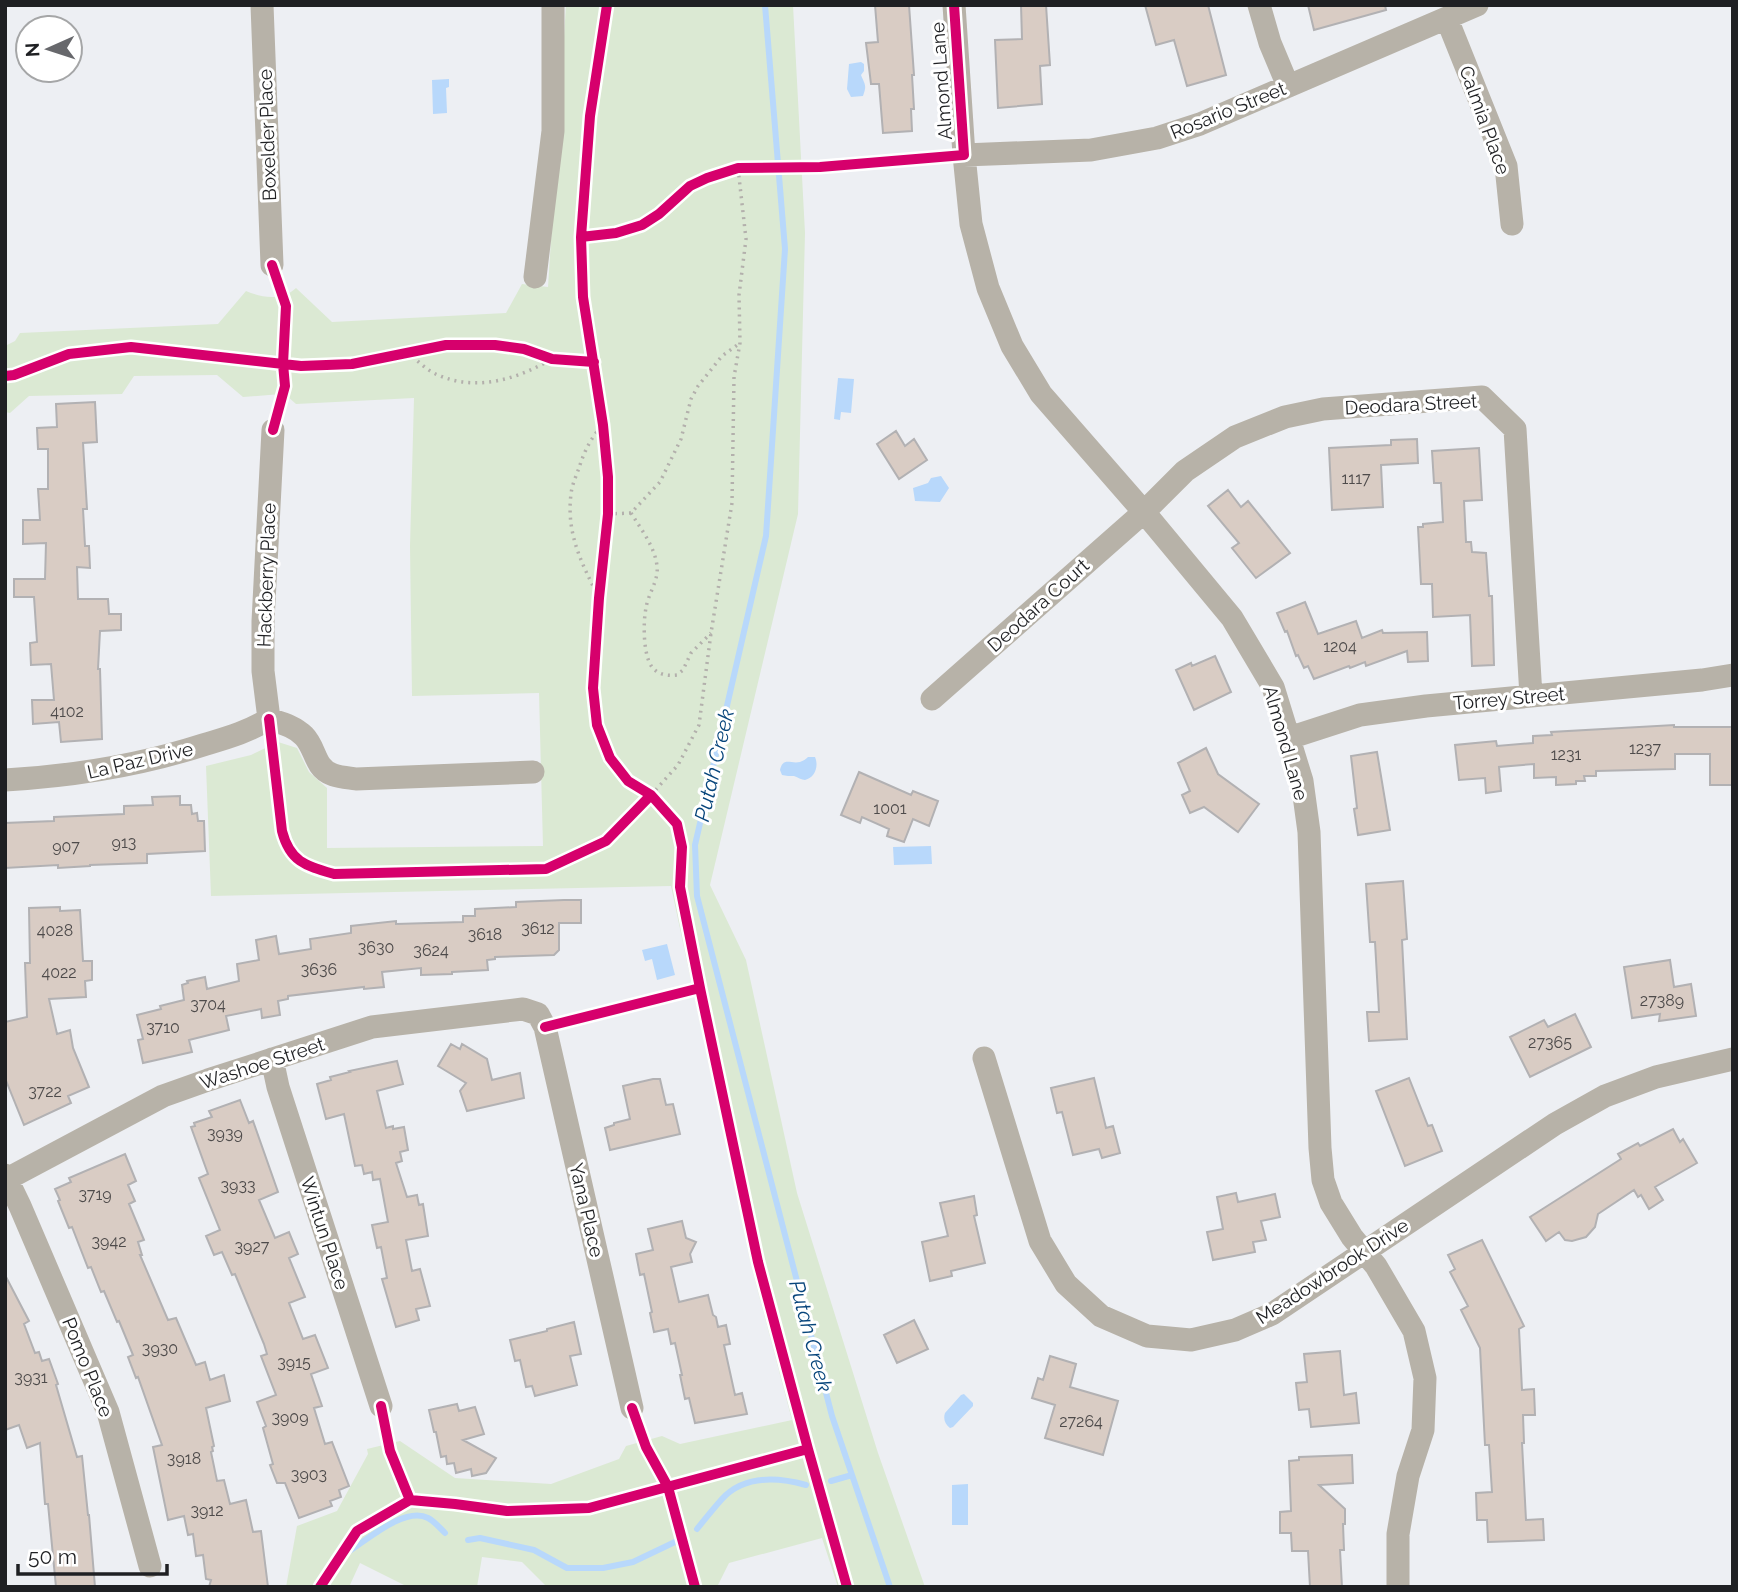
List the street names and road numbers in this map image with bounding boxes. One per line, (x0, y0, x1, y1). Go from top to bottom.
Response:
street label: Almond Lane (926, 21, 956, 141)
street label: Calmia Place (1455, 63, 1515, 177)
street label: Boxelder Place (254, 69, 280, 201)
street label: Rosario Street (1167, 77, 1290, 143)
street label: Deodara Street (1344, 390, 1478, 418)
street label: Hackberry Place (252, 502, 280, 648)
street label: Deodara Court (983, 553, 1094, 656)
street label: Torrey Street (1452, 682, 1566, 714)
street label: Almond Lane (1259, 683, 1313, 803)
street label: La Paz Drive (85, 737, 195, 783)
street label: Washoe Street (197, 1032, 328, 1093)
street label: Yana Place (565, 1161, 609, 1259)
street label: Wintun Place (296, 1174, 354, 1292)
street label: Meadowbrook Drive (1252, 1214, 1412, 1328)
street label: Pomo Place (58, 1314, 118, 1420)

